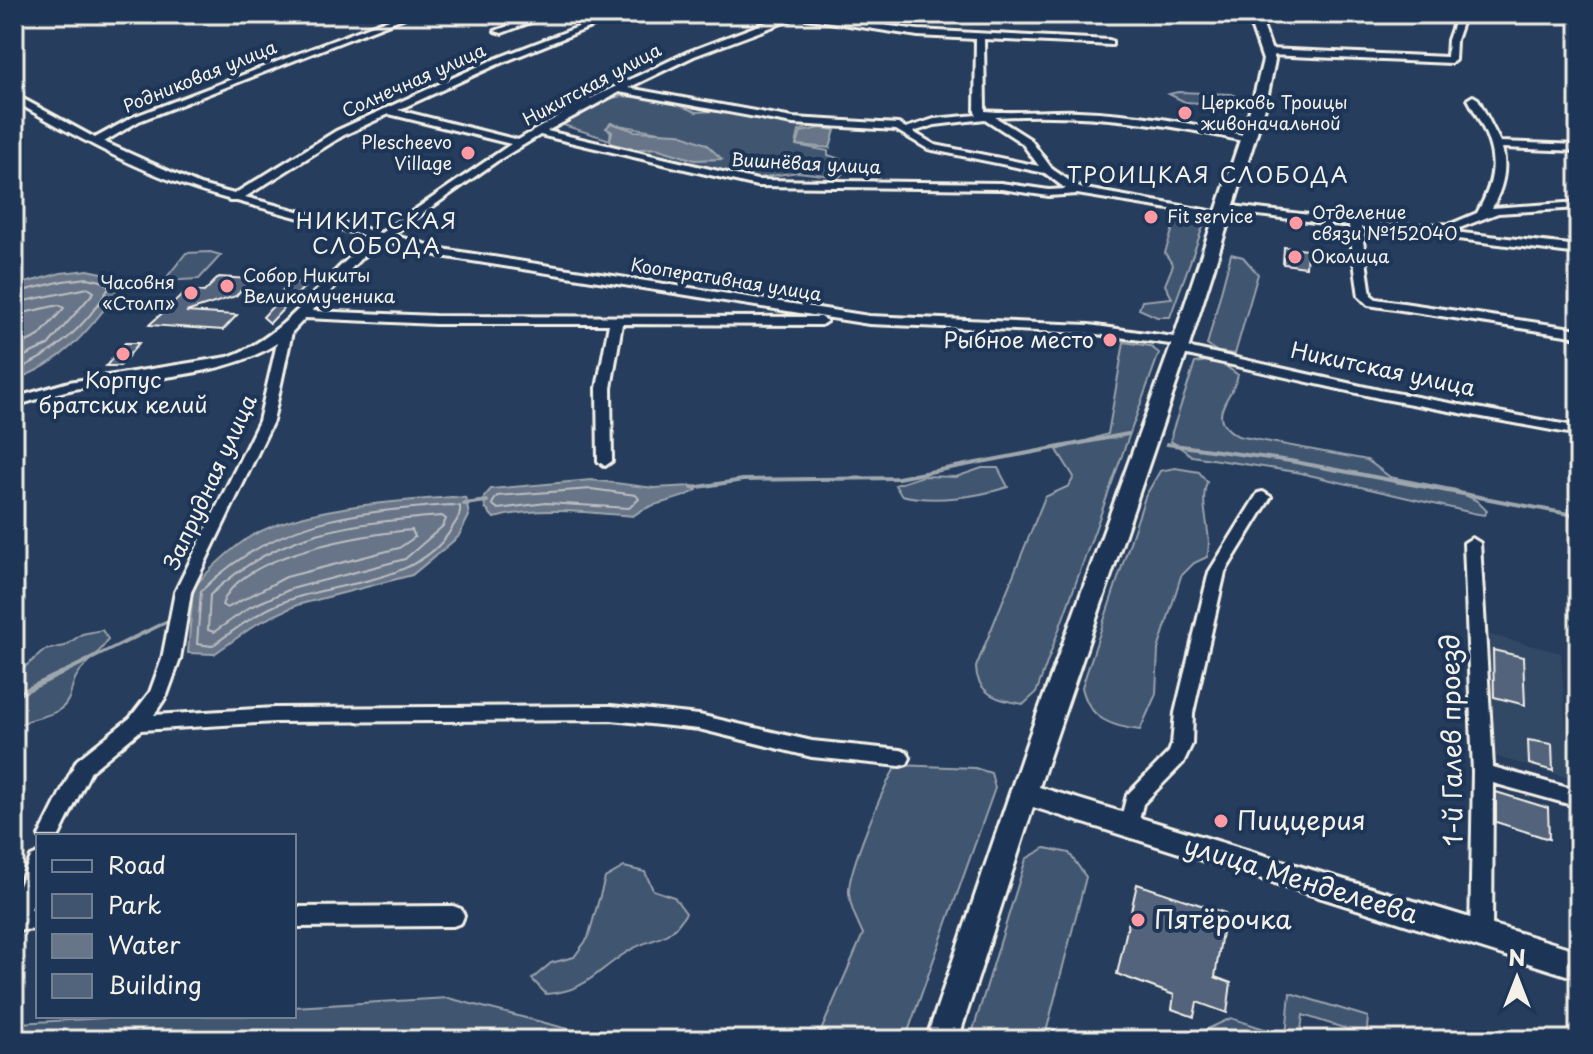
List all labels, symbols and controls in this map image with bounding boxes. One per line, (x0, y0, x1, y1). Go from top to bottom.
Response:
street label: Родниковая улица (119, 32, 281, 119)
street label: Никитская улица (517, 35, 666, 132)
street label: Солнечная улица (337, 36, 490, 123)
place label: Церковь Троицы живоначальной (1201, 88, 1348, 136)
marker: Церковь Троицы живоначальной (1176, 104, 1194, 122)
place label: Plescheevo Village (361, 128, 452, 176)
marker: Plescheevo Village (459, 144, 477, 162)
street label: Вишнёвая улица (731, 145, 882, 180)
district label: ТРОИЦКАЯ СЛОБОДА (1066, 157, 1350, 190)
place label: Отделение связи №152040 (1312, 198, 1457, 246)
place label: Fit service (1167, 202, 1253, 229)
district label: НИКИТСКАЯ СЛОБОДА (296, 203, 458, 261)
marker: Fit service (1142, 208, 1160, 226)
marker: Отделение связи №152040 (1287, 214, 1305, 232)
place label: Околица (1311, 242, 1390, 269)
marker: Околица (1286, 248, 1304, 266)
street label: Кооперативная улица (629, 250, 824, 307)
place label: Собор Никиты Великомученика (243, 261, 396, 309)
place label: Часовня «Столп» (100, 268, 175, 316)
marker: Собор Никиты Великомученика (218, 277, 236, 295)
marker: Часовня «Столп» (182, 284, 200, 302)
place label: Рыбное место (944, 322, 1094, 355)
marker: Рыбное место (1101, 331, 1119, 349)
street label: Никитская улица (1288, 332, 1479, 403)
marker: Корпус братских келий (114, 345, 132, 363)
place label: Корпус братских келий (39, 362, 207, 420)
street label: Запрудная улица (154, 388, 264, 574)
street label: 1-й Галев проезд (1429, 634, 1472, 846)
place label: Пиццерия (1237, 800, 1366, 839)
marker: Пиццерия (1212, 812, 1230, 830)
street label: улица Менделеева (1180, 824, 1424, 933)
legend (36, 834, 296, 1018)
text: Road (108, 846, 166, 882)
text: Park (108, 886, 162, 922)
place label: Пятёрочка (1154, 899, 1292, 938)
marker: Пятёрочка (1129, 911, 1147, 929)
text: Water (108, 926, 181, 962)
north arrow (1477, 938, 1557, 1018)
text: N (1508, 940, 1526, 973)
text: Building (108, 966, 202, 1002)

